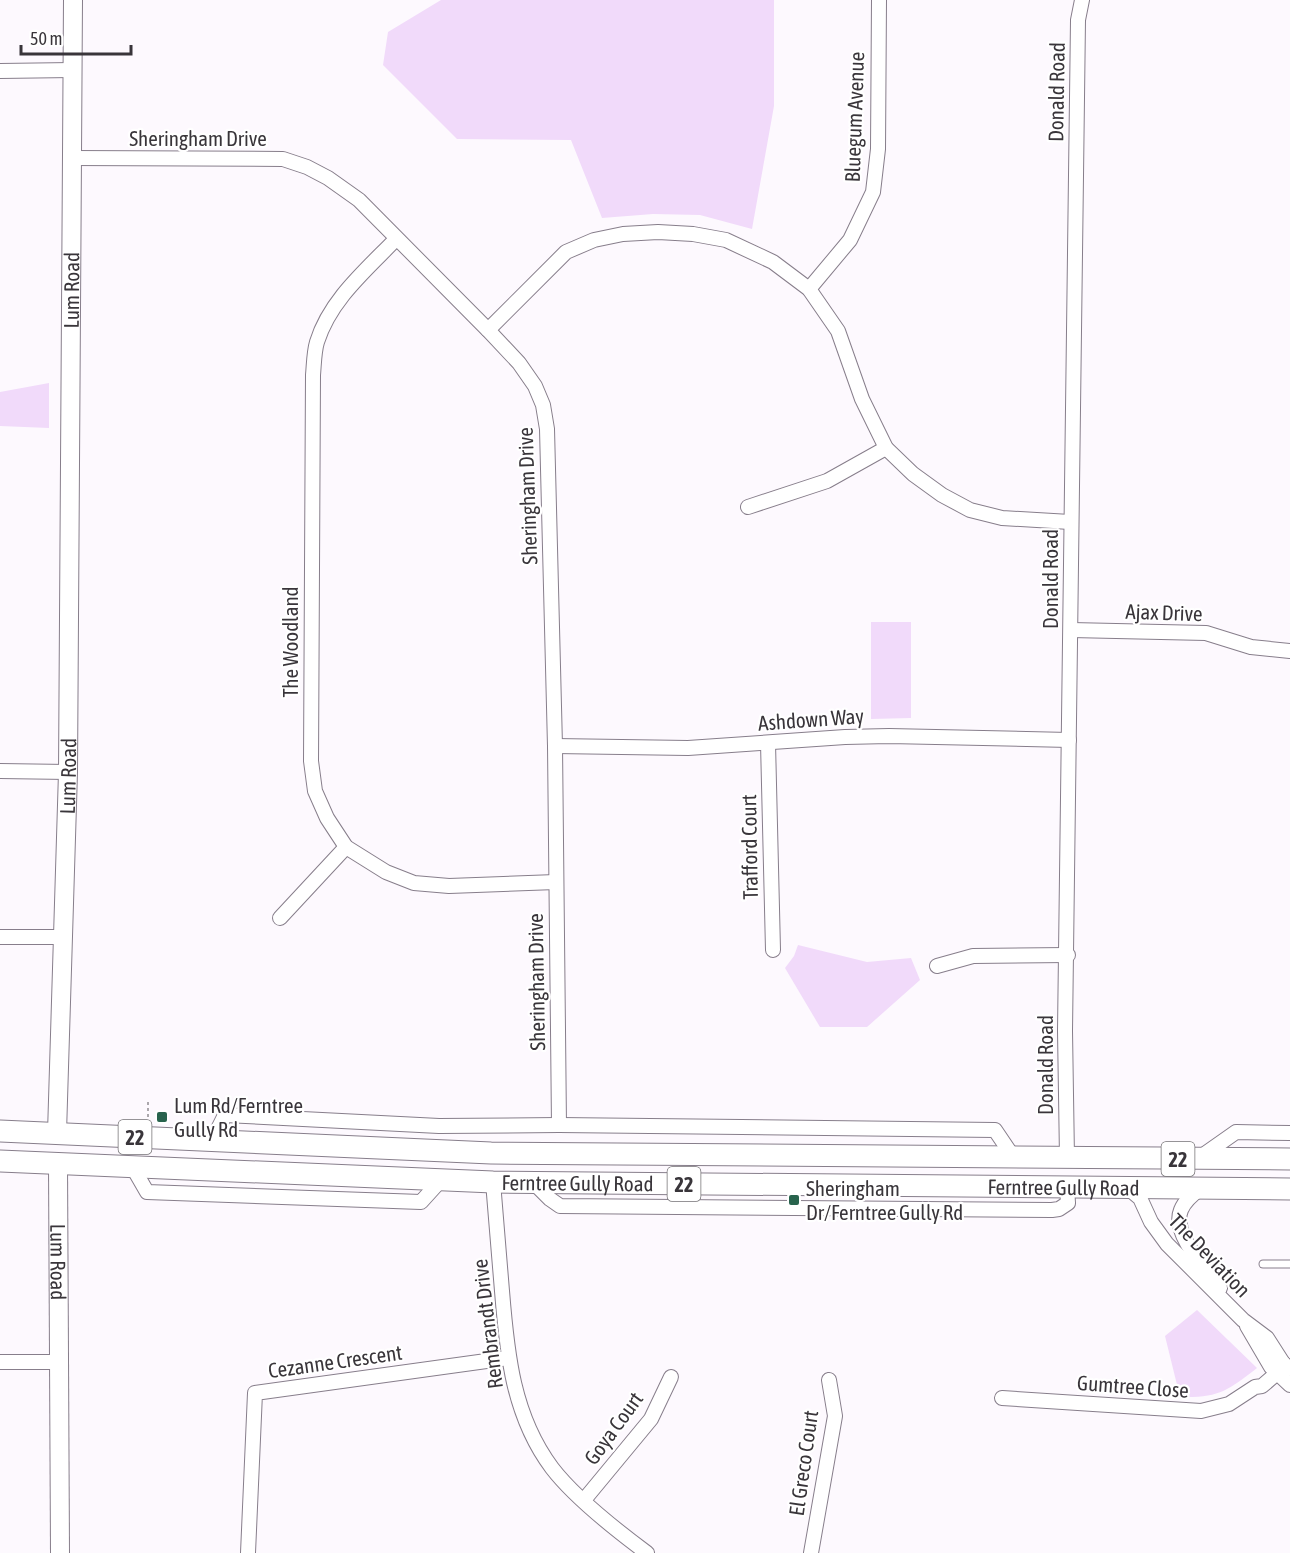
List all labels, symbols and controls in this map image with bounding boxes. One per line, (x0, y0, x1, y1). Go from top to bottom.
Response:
scale bar (21, 18, 130, 56)
text: 50 m (30, 28, 62, 49)
street label: Donald Road (1043, 42, 1069, 142)
street label: Bluegum Avenue (840, 51, 868, 183)
street label: Sheringham Drive (129, 126, 267, 150)
street label: Lum Road (59, 252, 83, 328)
street label: Sheringham Drive (513, 427, 541, 565)
street label: Donald Road (1038, 529, 1062, 629)
street label: The Woodland (278, 586, 302, 698)
street label: Ajax Drive (1125, 599, 1203, 625)
street label: Ashdown Way (757, 703, 865, 735)
street label: Lum Road (55, 738, 80, 815)
street label: Trafford Court (736, 794, 762, 900)
street label: Sheringham Drive (523, 913, 549, 1051)
street label: Donald Road (1033, 1015, 1057, 1115)
place label: Lum Rd/Ferntree Gully Rd (174, 1093, 303, 1141)
marker: Lum Rd/Ferntree Gully Rd (155, 1110, 169, 1124)
road number: 22 (118, 1120, 152, 1154)
road number: 22 (1162, 1142, 1194, 1176)
road number: 22 (668, 1167, 700, 1201)
street label: Ferntree Gully Road (501, 1170, 654, 1195)
street label: Ferntree Gully Road (987, 1174, 1140, 1200)
place label: Sheringham Dr/Ferntree Gully Rd (806, 1176, 963, 1224)
marker: Sheringham Dr/Ferntree Gully Rd (787, 1193, 801, 1207)
street label: The Deviation (1164, 1208, 1256, 1302)
street label: Lum Road (46, 1224, 71, 1300)
street label: Rembrandt Drive (467, 1258, 507, 1390)
street label: Cezanne Crescent (266, 1340, 404, 1382)
street label: Gumtree Close (1076, 1370, 1190, 1402)
street label: Goya Court (579, 1387, 647, 1469)
street label: El Greco Court (784, 1409, 822, 1517)

